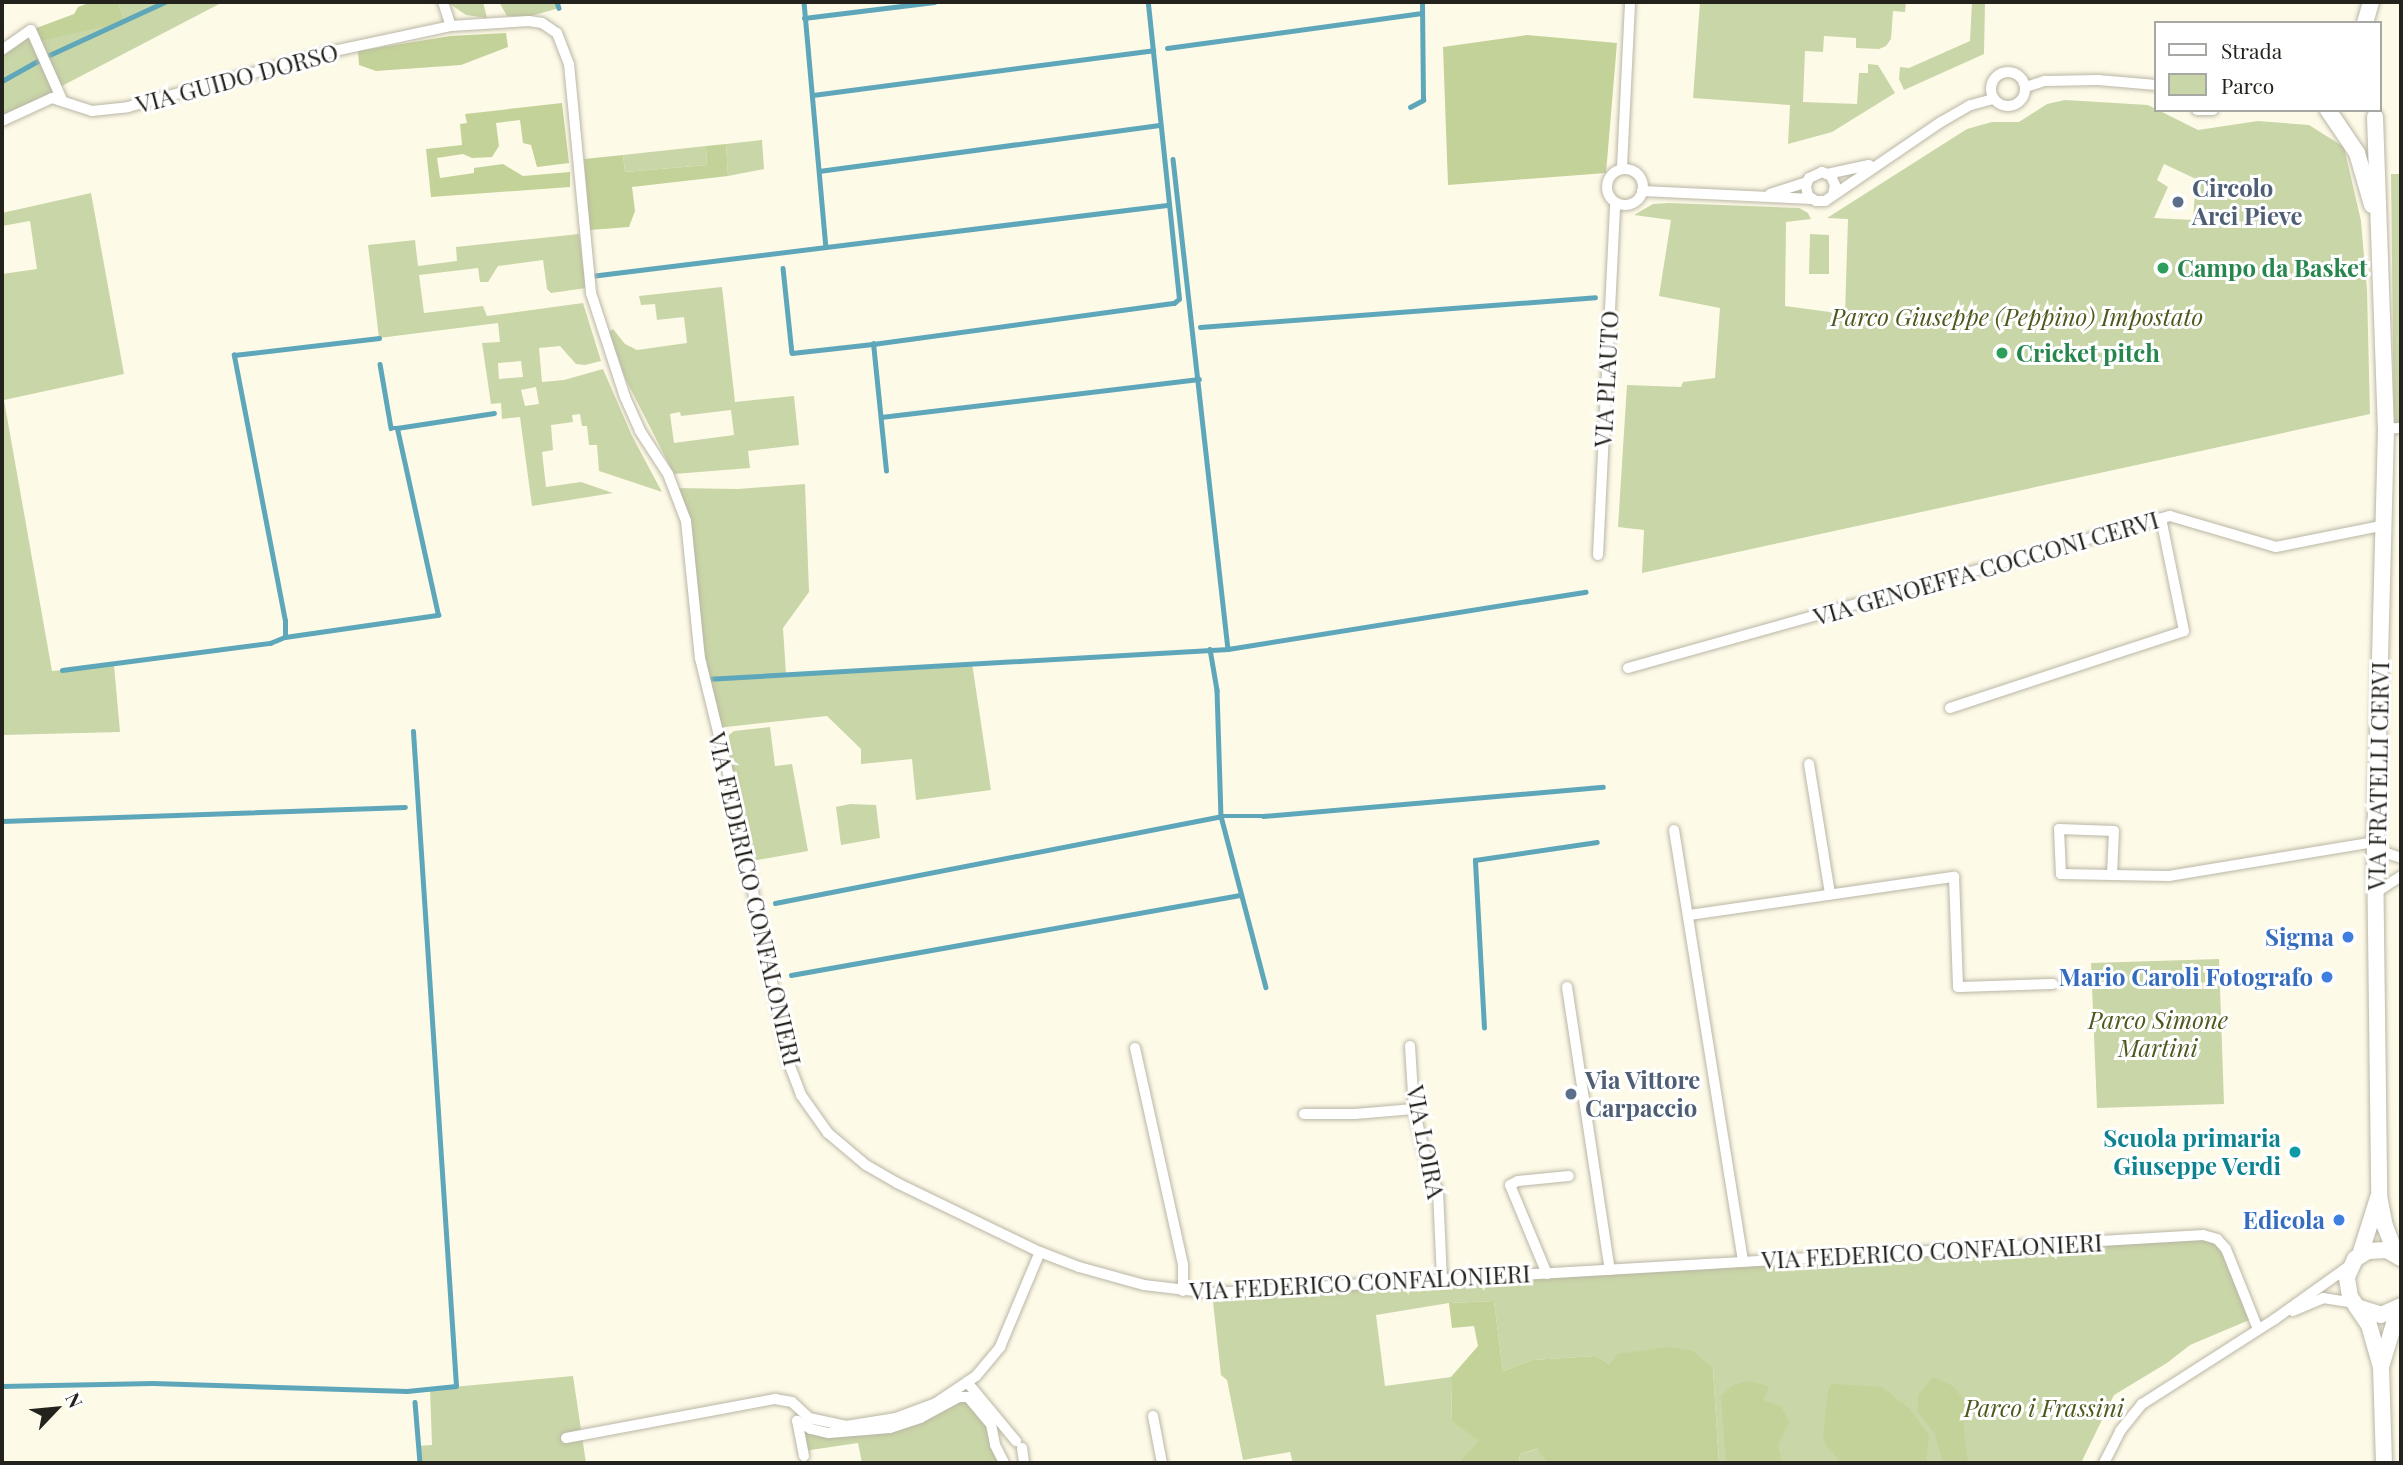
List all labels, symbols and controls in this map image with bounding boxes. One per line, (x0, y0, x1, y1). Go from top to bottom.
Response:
legend (2154, 21, 2382, 112)
text: Strada (2221, 36, 2282, 64)
street label: VIA GUIDO DORSO (133, 37, 341, 119)
text: Parco (2221, 71, 2274, 99)
place label: Circolo Arci Pieve (2192, 174, 2303, 230)
marker: Circolo Arci Pieve (2170, 194, 2186, 210)
place label: Campo da Basket (2177, 254, 2368, 282)
marker: Campo da Basket (2155, 260, 2171, 276)
park label: Parco Giuseppe (Peppino) Impostato (1831, 303, 2203, 331)
street label: VIA PLAUTO (1588, 310, 1624, 448)
place label: Cricket pitch (2016, 339, 2160, 367)
marker: Cricket pitch (1994, 345, 2010, 361)
street label: VIA GENOEFFA COCCONI CERVI (1810, 505, 2162, 631)
street label: VIA FRATELLI CERVI (2362, 661, 2394, 891)
street label: VIA FEDERICO CONFALONIERI (703, 729, 807, 1069)
place label: Sigma (2265, 923, 2334, 951)
marker: Sigma (2340, 929, 2356, 945)
place label: Mario Caroli Fotografo (2059, 963, 2313, 991)
marker: Mario Caroli Fotografo (2319, 969, 2335, 985)
park label: Parco Simone Martini (2088, 1006, 2228, 1062)
place label: Via Vittore Carpaccio (1585, 1066, 1701, 1122)
street label: VIA LOIRA (1401, 1083, 1451, 1201)
marker: Via Vittore Carpaccio (1563, 1086, 1579, 1102)
place label: Scuola primaria Giuseppe Verdi (2103, 1124, 2281, 1180)
marker: Scuola primaria Giuseppe Verdi (2287, 1144, 2303, 1160)
place label: Edicola (2243, 1206, 2325, 1234)
marker: Edicola (2331, 1212, 2347, 1228)
street label: VIA FEDERICO CONFALONIERI (1761, 1228, 2103, 1274)
street label: VIA FEDERICO CONFALONIERI (1189, 1259, 1531, 1305)
north arrow (21, 1374, 91, 1444)
text: N (60, 1388, 90, 1412)
park label: Parco i Frassini (1964, 1394, 2124, 1422)

